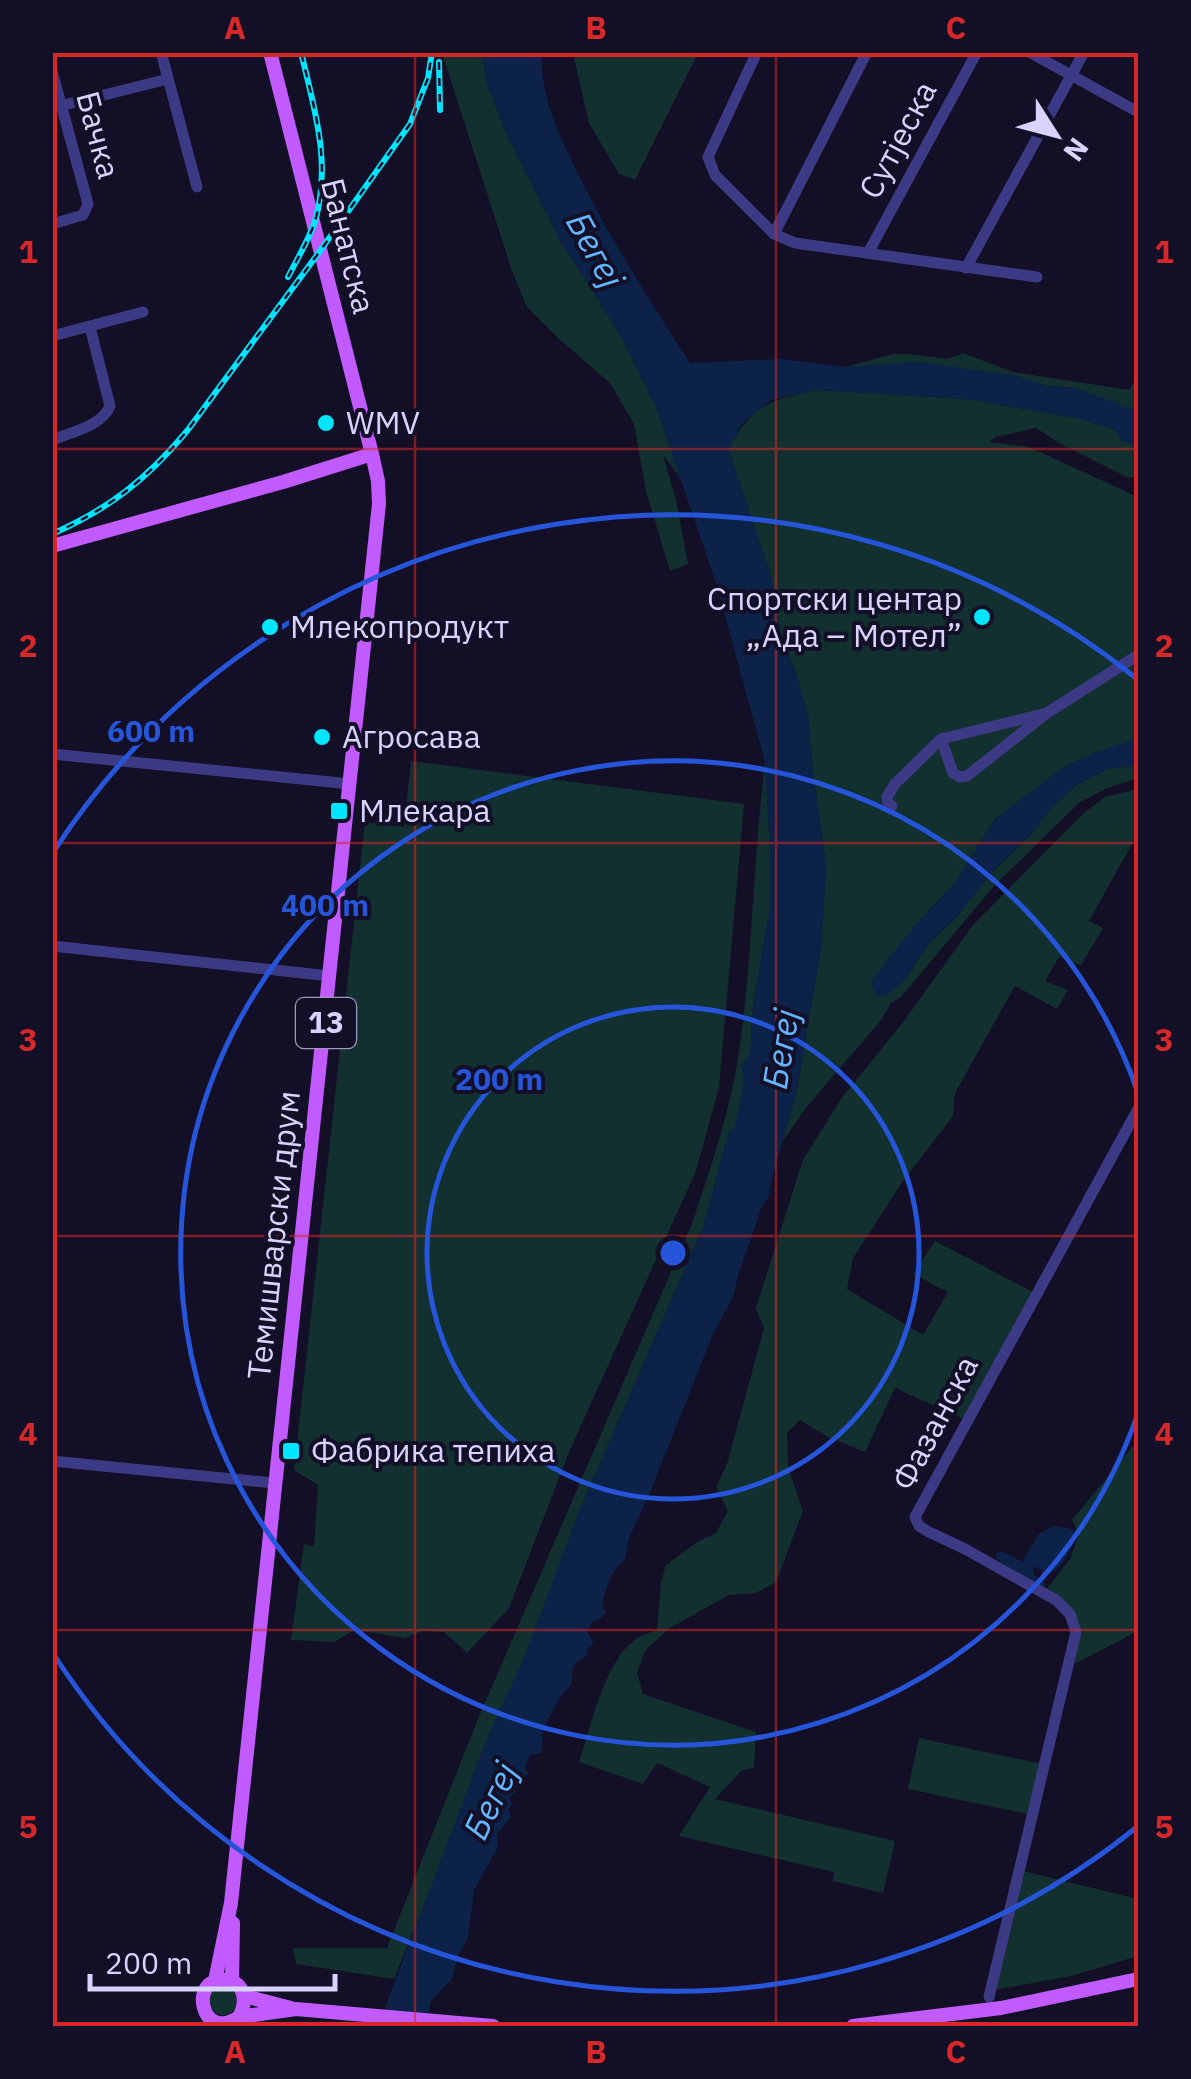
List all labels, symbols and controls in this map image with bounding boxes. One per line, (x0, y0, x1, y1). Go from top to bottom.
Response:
text: A (224, 6, 246, 48)
text: B (585, 6, 607, 48)
text: C (946, 6, 966, 48)
street label: Сутјеска (849, 74, 946, 206)
north arrow (1006, 85, 1106, 185)
street label: Бачка (67, 86, 131, 183)
text: N (1056, 131, 1098, 169)
street label: Банатска (312, 174, 386, 318)
water label: Бегеј (556, 203, 636, 297)
text: 1 (18, 230, 38, 272)
text: 1 (1154, 230, 1174, 272)
place label: WMV (346, 401, 420, 443)
marker: WMV (315, 412, 337, 434)
place label: Спортски центар „Ада – Мотел” (707, 577, 962, 656)
place label: Млекопродукт (290, 605, 509, 647)
marker: Спортски центар „Ада – Мотел” (971, 606, 993, 628)
marker: Млекопродукт (259, 616, 281, 638)
text: 2 (18, 624, 38, 666)
text: 2 (1154, 624, 1174, 666)
text: 600 m (107, 711, 195, 750)
place label: Агросава (342, 715, 481, 757)
marker: Агросава (311, 726, 333, 748)
place label: Млекара (359, 789, 491, 831)
marker: Млекара (328, 800, 350, 822)
text: 400 m (281, 885, 369, 924)
road number: 13 (296, 998, 356, 1048)
water label: Бегеј (751, 1004, 809, 1092)
text: 3 (18, 1018, 38, 1060)
text: 3 (1154, 1018, 1174, 1060)
text: 200 m (455, 1059, 543, 1098)
street label: Темишварски друм (237, 1089, 309, 1381)
centre of rings (655, 1235, 691, 1271)
street label: Фазанска (881, 1348, 987, 1497)
text: 4 (18, 1412, 38, 1454)
text: 4 (1154, 1412, 1174, 1454)
place label: Фабрика тепиха (311, 1429, 555, 1471)
marker: Фабрика тепиха (280, 1440, 302, 1462)
water label: Бегеј (452, 1753, 529, 1847)
text: 5 (18, 1805, 38, 1847)
text: 5 (1154, 1805, 1174, 1847)
scale bar (90, 1929, 335, 1991)
text: 200 m (105, 1943, 192, 1982)
text: A (224, 2030, 246, 2072)
text: B (585, 2030, 607, 2072)
text: C (946, 2030, 966, 2072)

